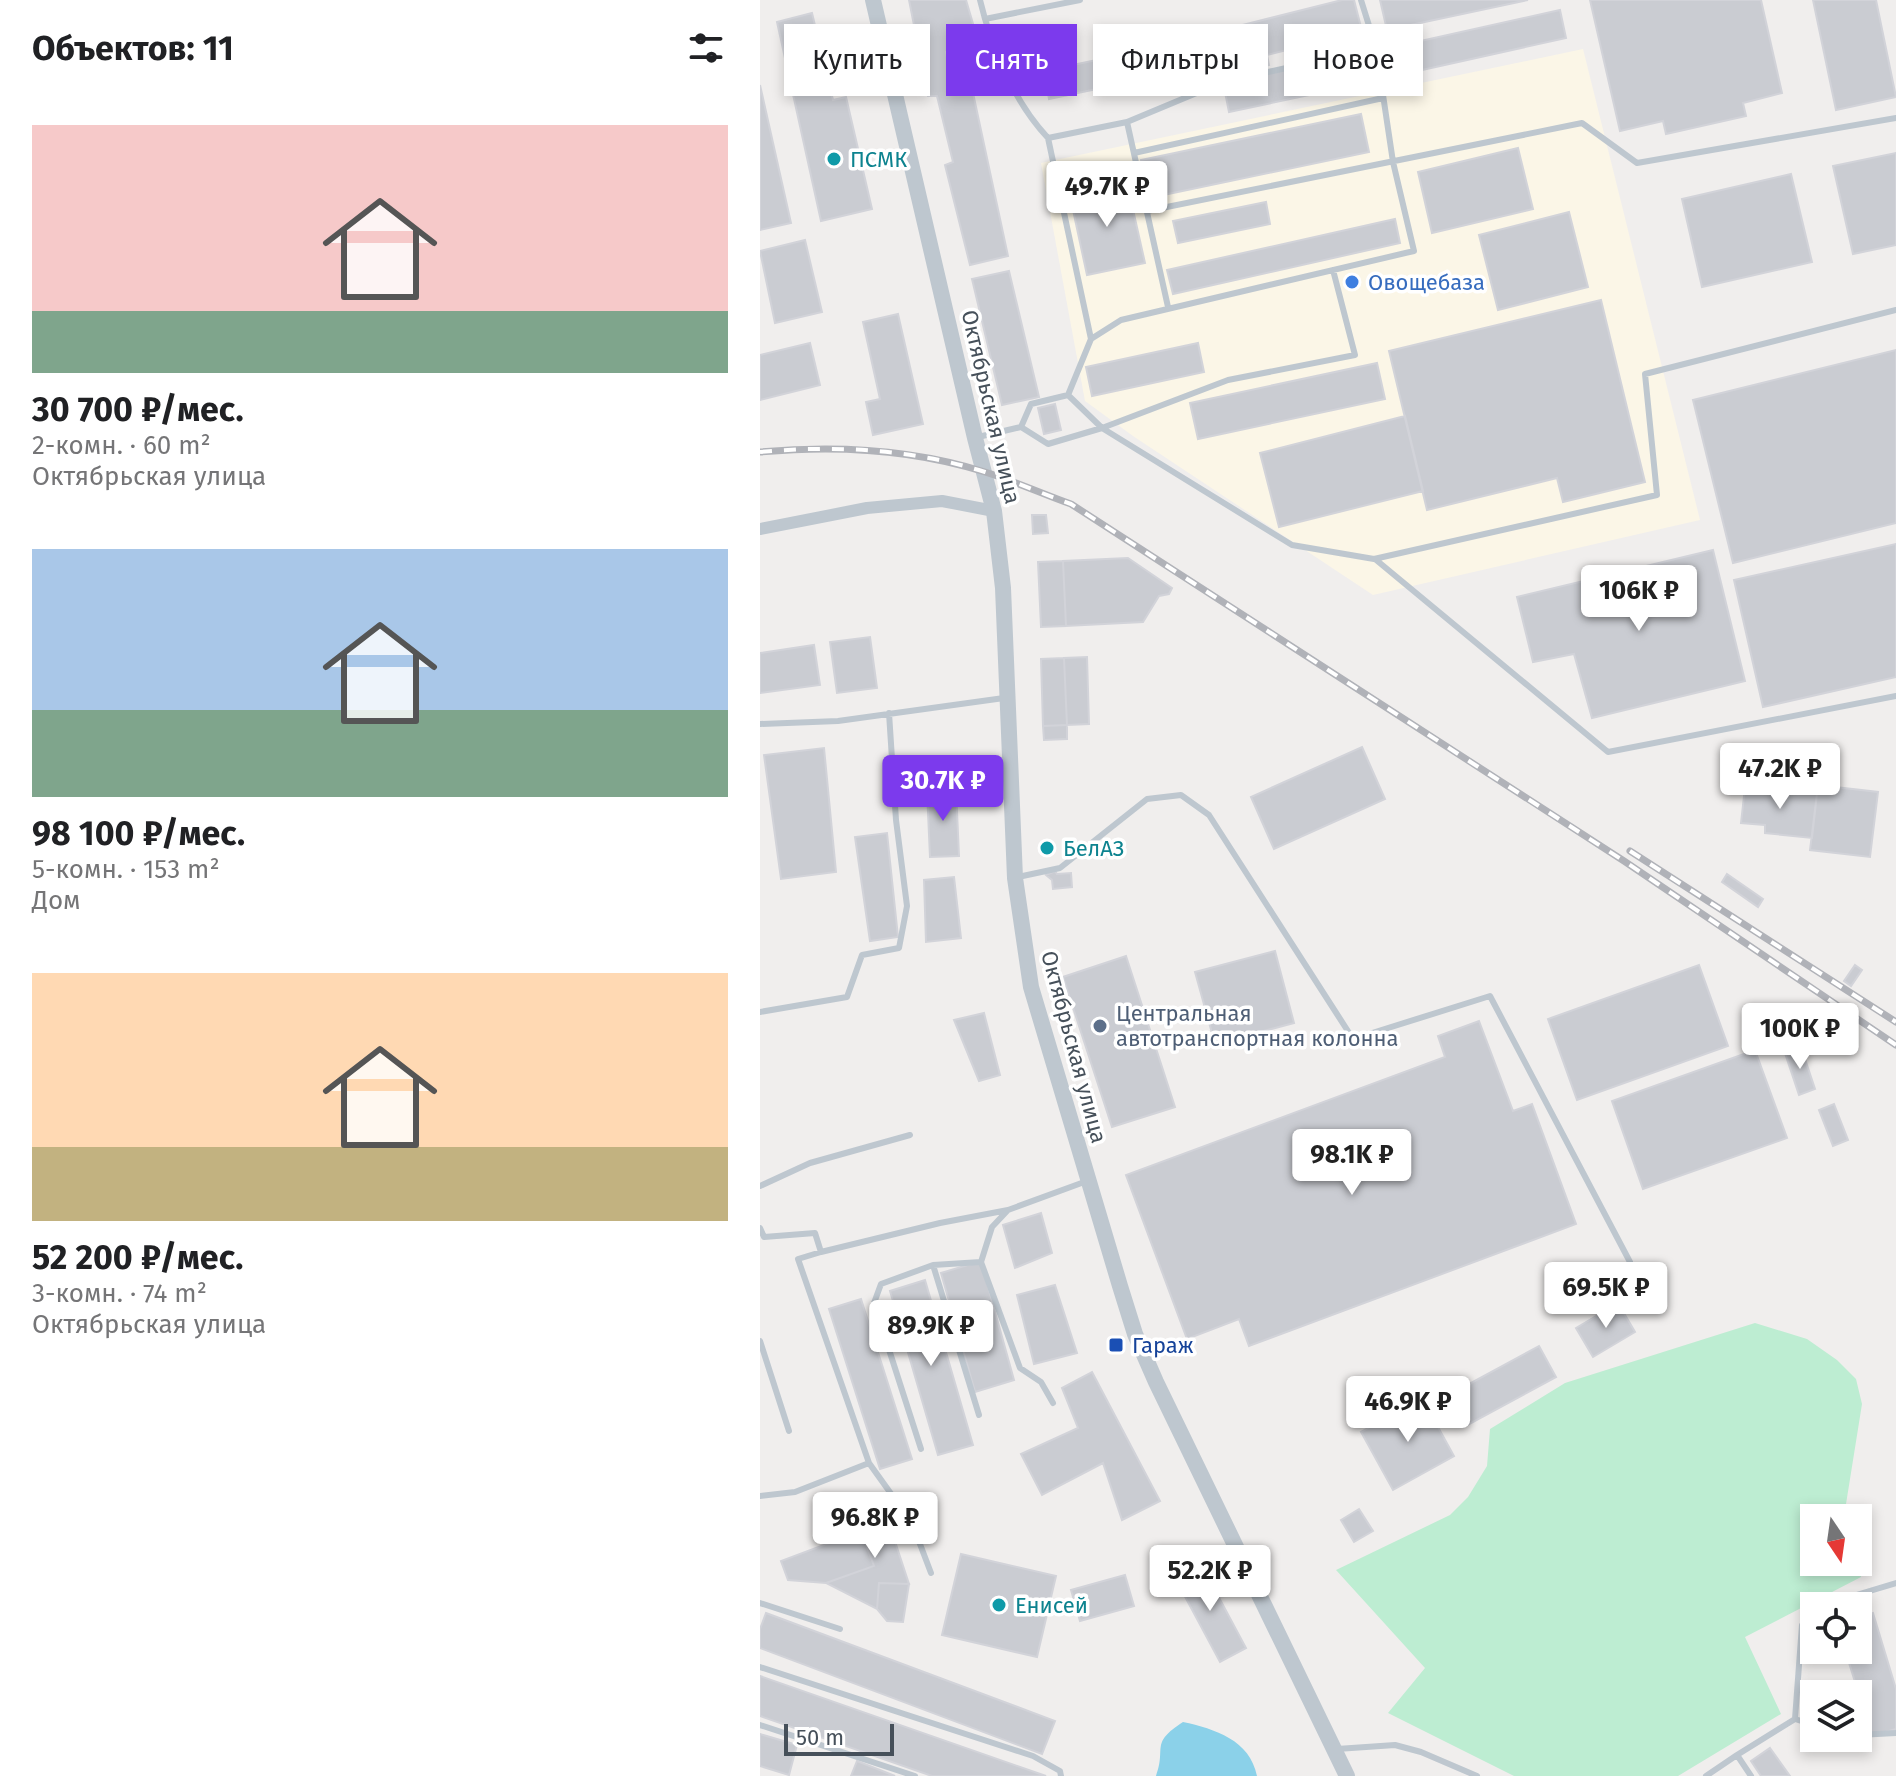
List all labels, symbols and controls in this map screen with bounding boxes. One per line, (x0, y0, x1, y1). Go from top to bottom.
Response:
chip: Купить (784, 24, 930, 96)
chip: Снять (946, 24, 1077, 96)
chip: Фильтры (1093, 24, 1268, 96)
chip: Новое (1284, 24, 1423, 96)
icon: filters (684, 26, 728, 70)
text: Объектов: 11 (32, 28, 234, 69)
place label: ПСМК (850, 146, 907, 173)
marker: ПСМК (825, 150, 843, 168)
pin: 49.7K ₽ (1033, 161, 1181, 229)
text: 49.7K ₽ (1064, 171, 1150, 202)
icon: home (308, 177, 452, 321)
place label: Овощебаза (1368, 269, 1485, 296)
marker: Овощебаза (1343, 273, 1361, 291)
street label: Октябрьская улица (956, 307, 1026, 507)
text: 30 700 ₽/мес. (32, 389, 244, 430)
text: 2-комн. · 60 m² (32, 430, 211, 461)
text: Октябрьская улица (32, 461, 266, 492)
pin: 106K ₽ (1574, 565, 1704, 633)
text: 106K ₽ (1599, 575, 1679, 606)
icon: home (308, 601, 452, 745)
pin: 47.2K ₽ (1706, 743, 1854, 811)
text: 47.2K ₽ (1738, 753, 1822, 784)
pin: 30.7K ₽ (869, 755, 1017, 823)
text: 30.7K ₽ (900, 765, 986, 796)
text: 98 100 ₽/мес. (32, 813, 245, 854)
place label: БелАЗ (1063, 835, 1124, 862)
marker: БелАЗ (1038, 839, 1056, 857)
text: 5-комн. · 153 m² (32, 854, 220, 885)
text: Дом (32, 885, 81, 916)
street label: Октябрьская улица (1035, 948, 1113, 1146)
place label: Центральная автотранспортная колонна (1116, 1000, 1399, 1052)
pin: 100K ₽ (1735, 1003, 1865, 1071)
text: 100K ₽ (1760, 1013, 1840, 1044)
marker: Центральная автотранспортная колонна (1091, 1017, 1109, 1035)
icon: home (308, 1025, 452, 1169)
pin: 98.1K ₽ (1278, 1129, 1426, 1197)
text: 98.1K ₽ (1310, 1139, 1394, 1170)
text: 52 200 ₽/мес. (32, 1237, 243, 1278)
pin: 69.5K ₽ (1532, 1262, 1680, 1330)
text: 69.5K ₽ (1562, 1272, 1650, 1303)
text: 3-комн. · 74 m² (32, 1278, 207, 1309)
pin: 89.9K ₽ (857, 1300, 1005, 1368)
text: Октябрьская улица (32, 1309, 266, 1340)
text: 89.9K ₽ (887, 1310, 975, 1341)
place label: Гараж (1132, 1332, 1194, 1359)
marker: Гараж (1107, 1336, 1125, 1354)
pin: 46.9K ₽ (1334, 1376, 1482, 1444)
text: 46.9K ₽ (1364, 1386, 1452, 1417)
pin: 96.8K ₽ (801, 1492, 949, 1560)
text: 96.8K ₽ (831, 1502, 919, 1533)
north arrow (1800, 1504, 1872, 1576)
map controls (1800, 1504, 1872, 1752)
pin: 52.2K ₽ (1136, 1545, 1284, 1613)
text: 52.2K ₽ (1168, 1555, 1252, 1586)
place label: Енисей (1015, 1592, 1088, 1619)
button: locate (1800, 1592, 1872, 1664)
marker: Енисей (990, 1596, 1008, 1614)
button: layers (1800, 1680, 1872, 1752)
scale bar (784, 1720, 894, 1756)
text: 50 m (796, 1724, 844, 1751)

